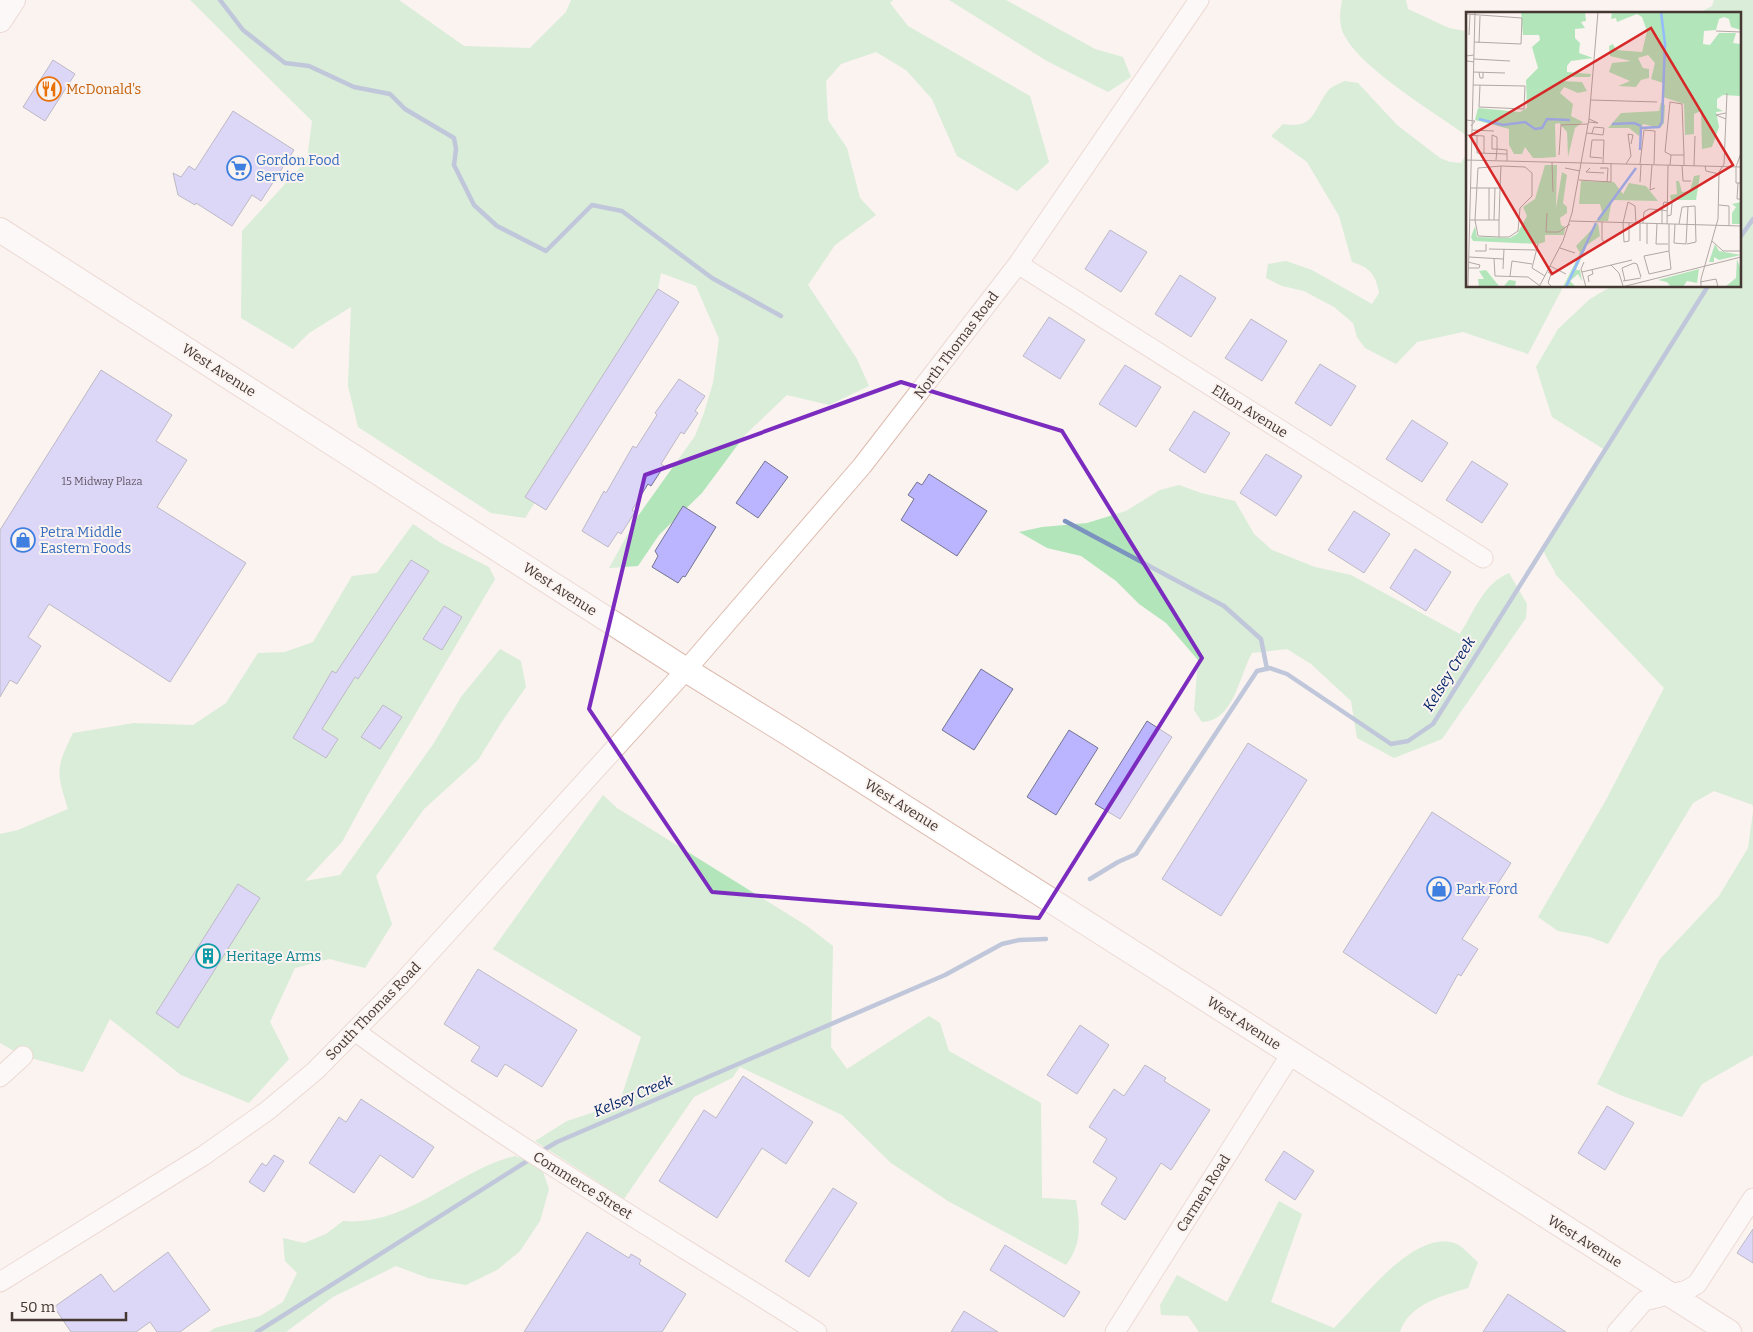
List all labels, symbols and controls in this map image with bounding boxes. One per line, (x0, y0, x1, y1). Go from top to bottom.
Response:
inset map (1466, 12, 1740, 288)
restaurant icon: McDonald's (36, 76, 62, 102)
place label: McDonald's (66, 81, 141, 98)
place label: Gordon Food Service (256, 152, 340, 185)
supermarket icon: Gordon Food Service (226, 155, 252, 181)
street label: North Thomas Road (911, 288, 1002, 402)
street label: West Avenue (179, 340, 259, 401)
street label: Elton Avenue (1209, 381, 1291, 442)
house number: 15 Midway Plaza (62, 475, 142, 488)
place label: Petra Middle Eastern Foods (40, 524, 131, 557)
shop icon: Petra Middle Eastern Foods (10, 527, 36, 553)
street label: West Avenue (520, 559, 600, 620)
water label: Kelsey Creek (1419, 633, 1479, 715)
street label: West Avenue (861, 776, 942, 835)
shop icon: Park Ford (1426, 876, 1452, 902)
place label: Park Ford (1456, 881, 1518, 898)
building icon: Heritage Arms (195, 943, 221, 969)
place label: Heritage Arms (226, 948, 321, 965)
street label: South Thomas Road (322, 959, 424, 1064)
street label: West Avenue (1204, 993, 1284, 1054)
water label: Kelsey Creek (591, 1071, 676, 1121)
street label: Commerce Street (530, 1148, 636, 1223)
street label: Carmen Road (1173, 1151, 1234, 1235)
street label: West Avenue (1544, 1212, 1625, 1271)
scale bar (12, 1290, 126, 1322)
text: 50 m (20, 1298, 56, 1316)

